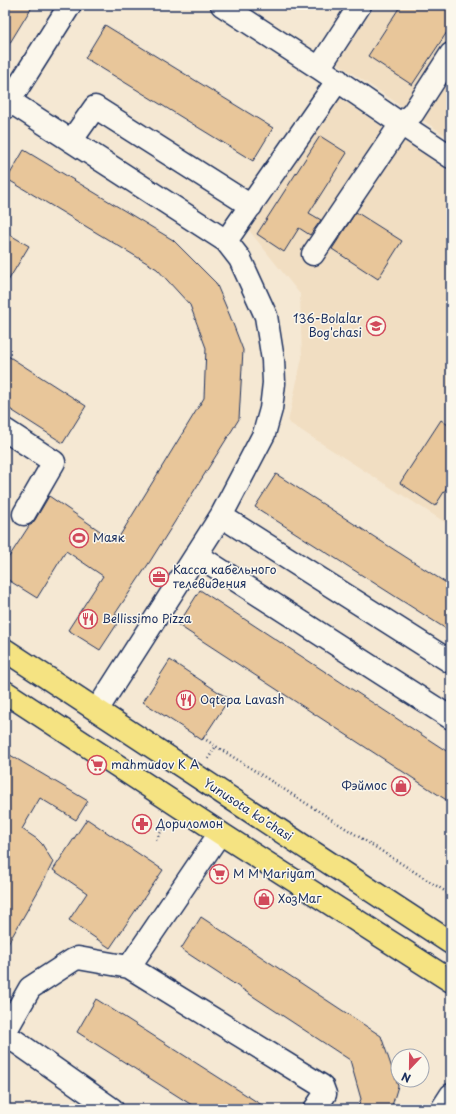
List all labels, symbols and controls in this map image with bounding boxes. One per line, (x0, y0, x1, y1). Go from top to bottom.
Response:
place label: 136-Bolalar Bog'chasi (293, 309, 363, 341)
school or university icon: 136-Bolalar Bog'chasi (365, 315, 387, 337)
sports icon: Маяк (68, 527, 90, 549)
place label: Маяк (93, 528, 125, 546)
place label: Касса кабельного телевидения (173, 560, 277, 592)
office icon: Касса кабельного телевидения (148, 566, 170, 588)
restaurant icon: Bellissimo Pizza (77, 608, 99, 630)
place label: Bellissimo Pizza (102, 609, 192, 627)
restaurant icon: Oqtepa Lavash (175, 689, 197, 711)
place label: Oqtepa Lavash (200, 690, 284, 708)
supermarket icon: mahmudov K A (86, 754, 108, 776)
place label: mahmudov K A (111, 755, 199, 773)
street label: Yunusota koʻchasi (200, 773, 297, 845)
shop icon: Фэймос (390, 775, 412, 797)
place label: Фэймос (341, 776, 387, 794)
pharmacy icon: Дориломон (131, 813, 153, 835)
place label: Дориломон (155, 814, 223, 832)
supermarket icon: M M Mariyam (208, 863, 230, 885)
place label: M M Mariyam (233, 864, 315, 882)
shop icon: ХозМаг (253, 888, 275, 910)
place label: ХозМаг (278, 889, 322, 907)
north arrow (390, 1048, 430, 1088)
text: N (399, 1068, 413, 1087)

